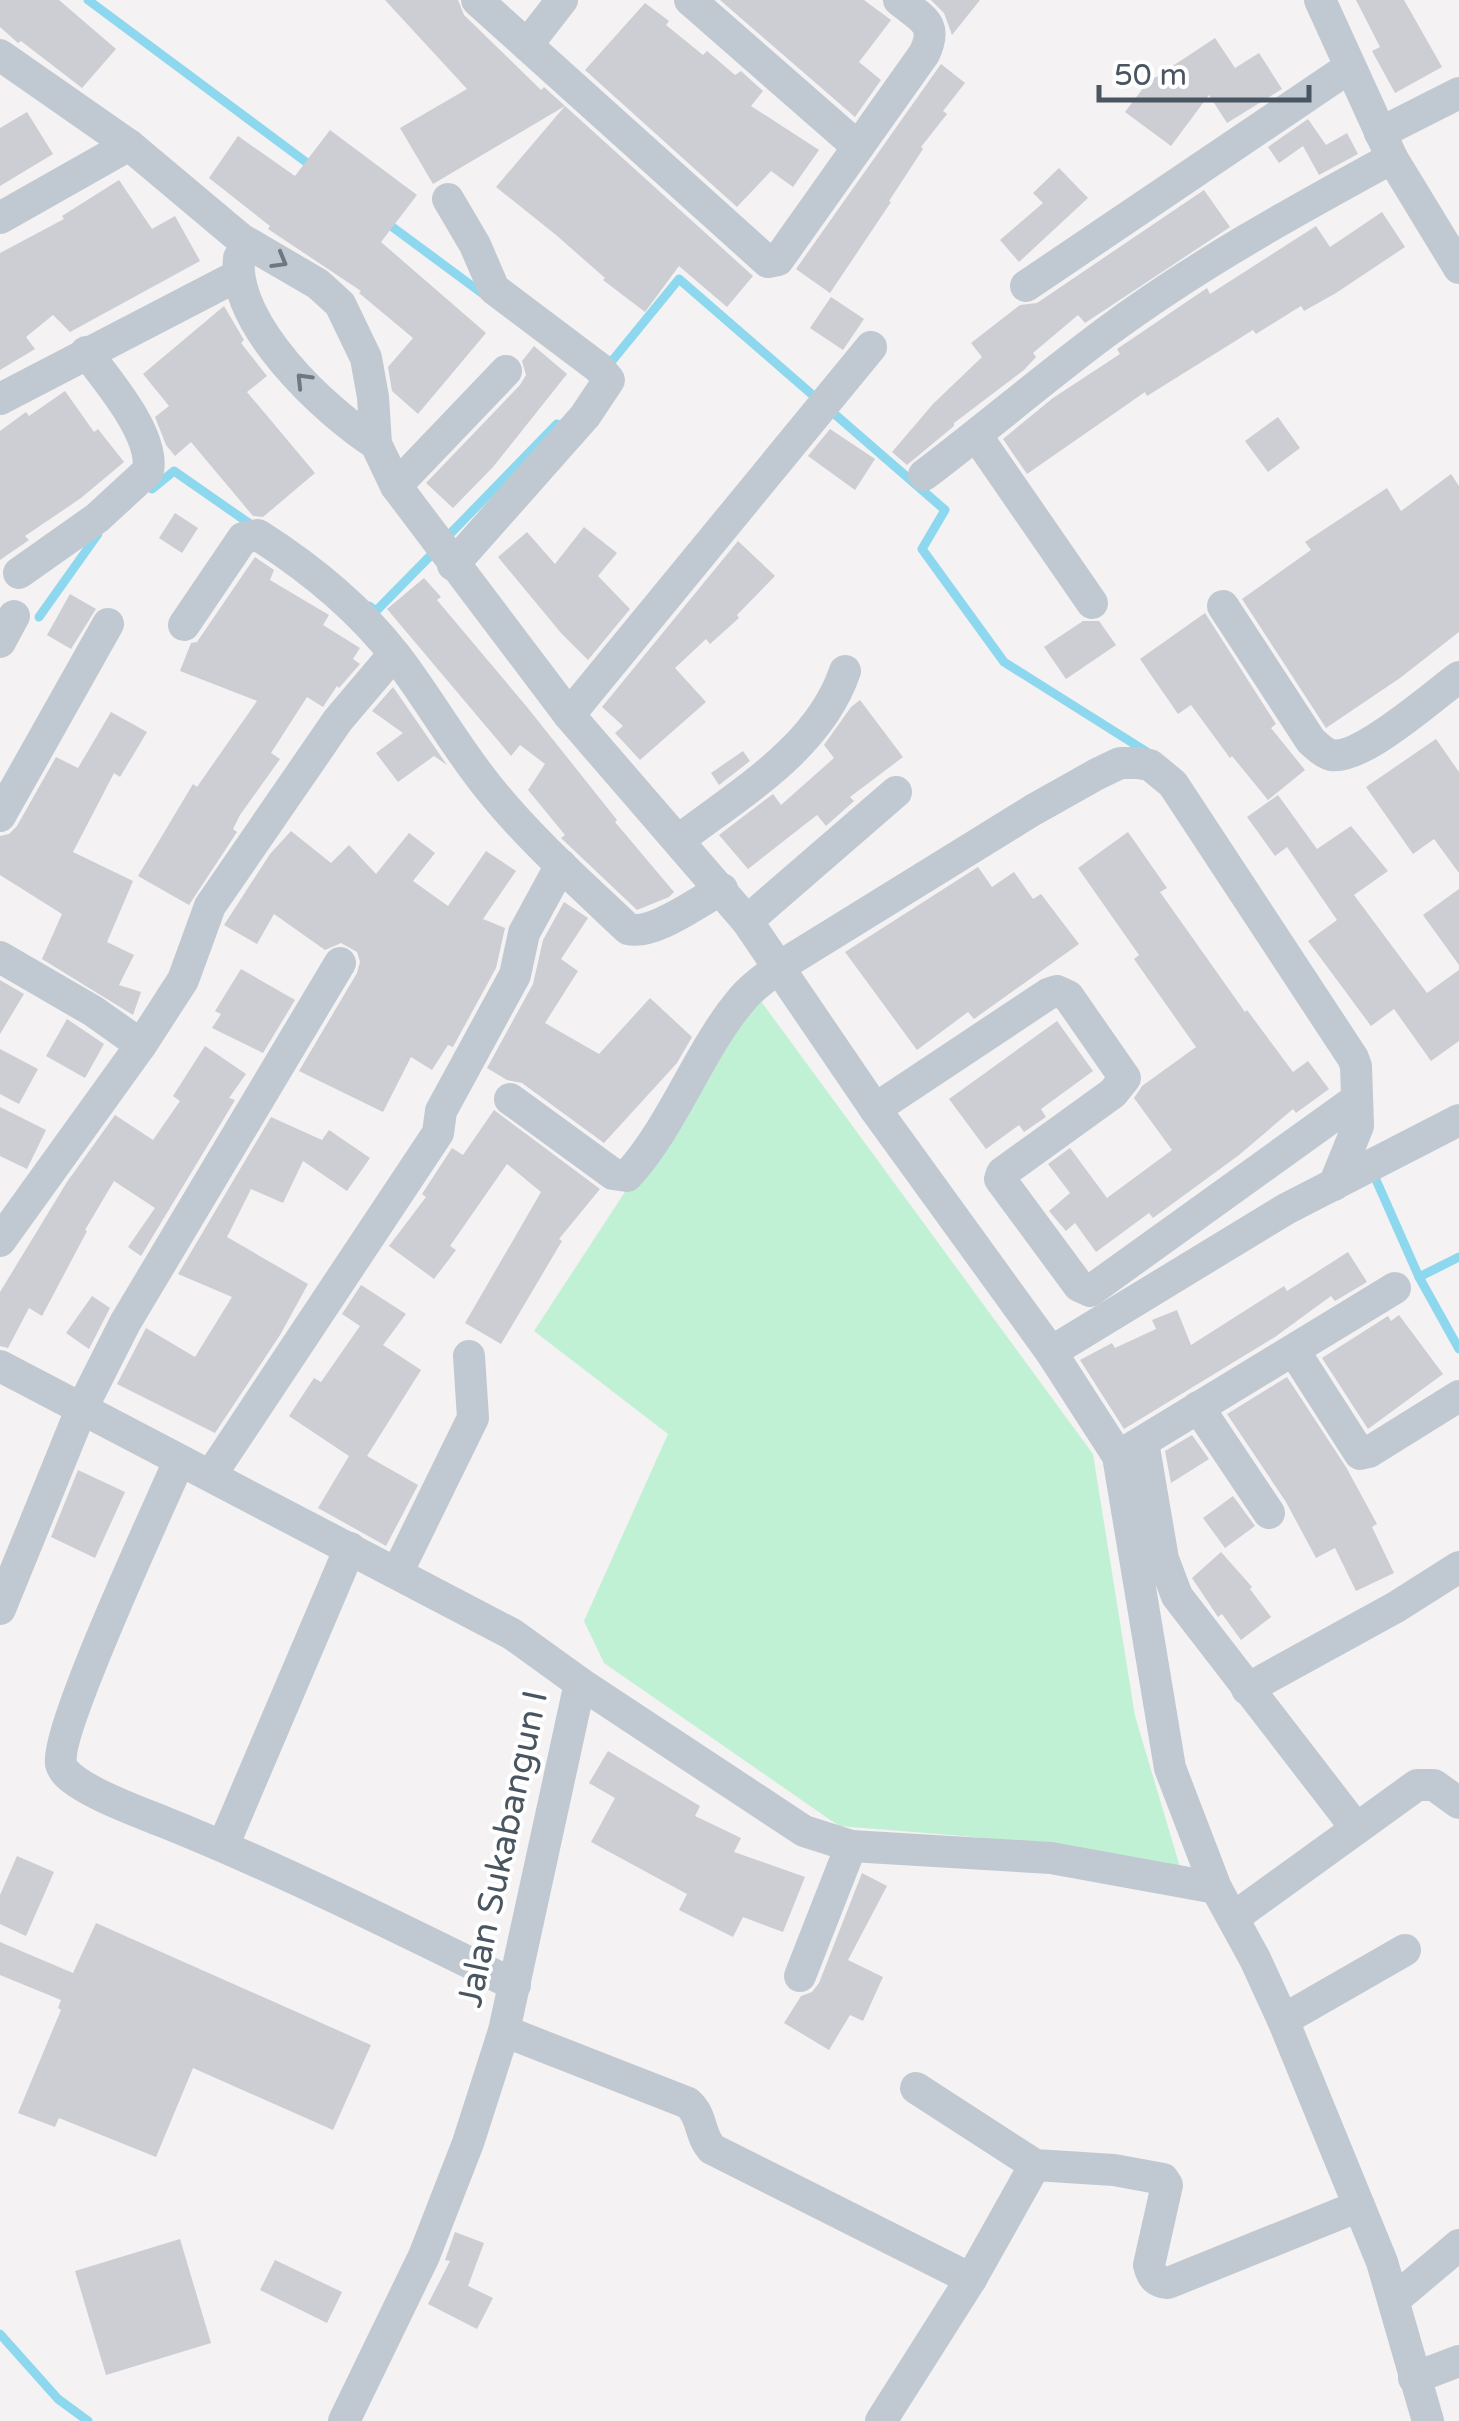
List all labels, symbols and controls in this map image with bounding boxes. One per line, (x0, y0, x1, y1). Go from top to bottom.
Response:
scale bar (1099, 40, 1309, 102)
text: 50 m (1114, 57, 1187, 94)
one-way arrow (269, 249, 287, 269)
one-way arrow (297, 374, 315, 392)
street label: Jalan Sukabangun I (449, 1687, 557, 2011)

